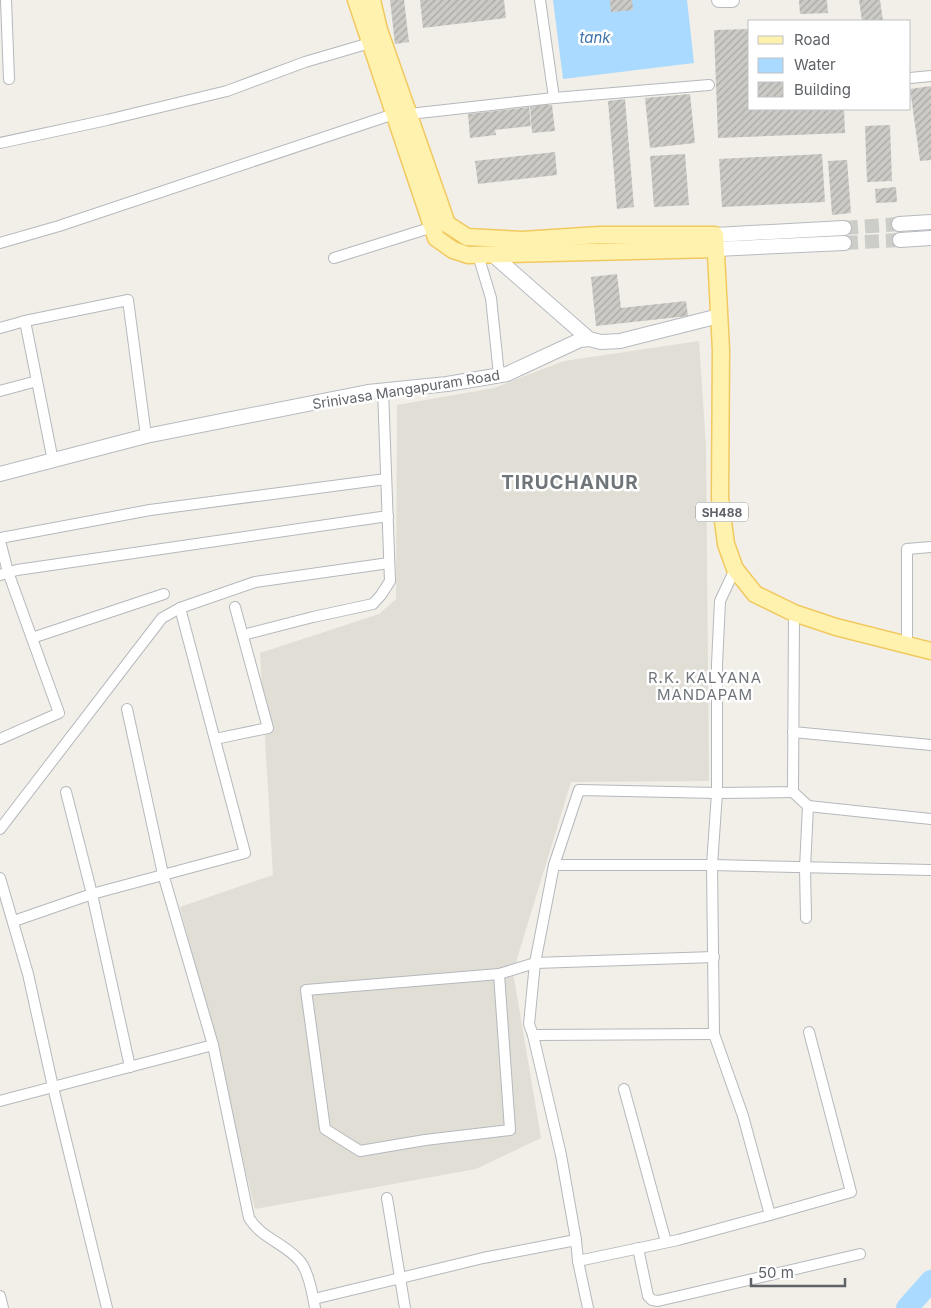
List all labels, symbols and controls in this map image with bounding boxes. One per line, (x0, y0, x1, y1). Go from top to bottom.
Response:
legend (748, 20, 911, 110)
water label: tank (579, 28, 611, 47)
text: Road (794, 30, 830, 49)
text: Water (794, 55, 836, 74)
text: Building (794, 80, 851, 99)
street label: Srinivasa Mangapuram Road (311, 366, 501, 412)
district label: TIRUCHANUR (501, 471, 639, 494)
road number: SH488 (696, 502, 748, 522)
district label: R.K. KALYANA MANDAPAM (648, 668, 762, 704)
scale bar (751, 1256, 845, 1288)
text: 50 m (758, 1263, 794, 1282)

